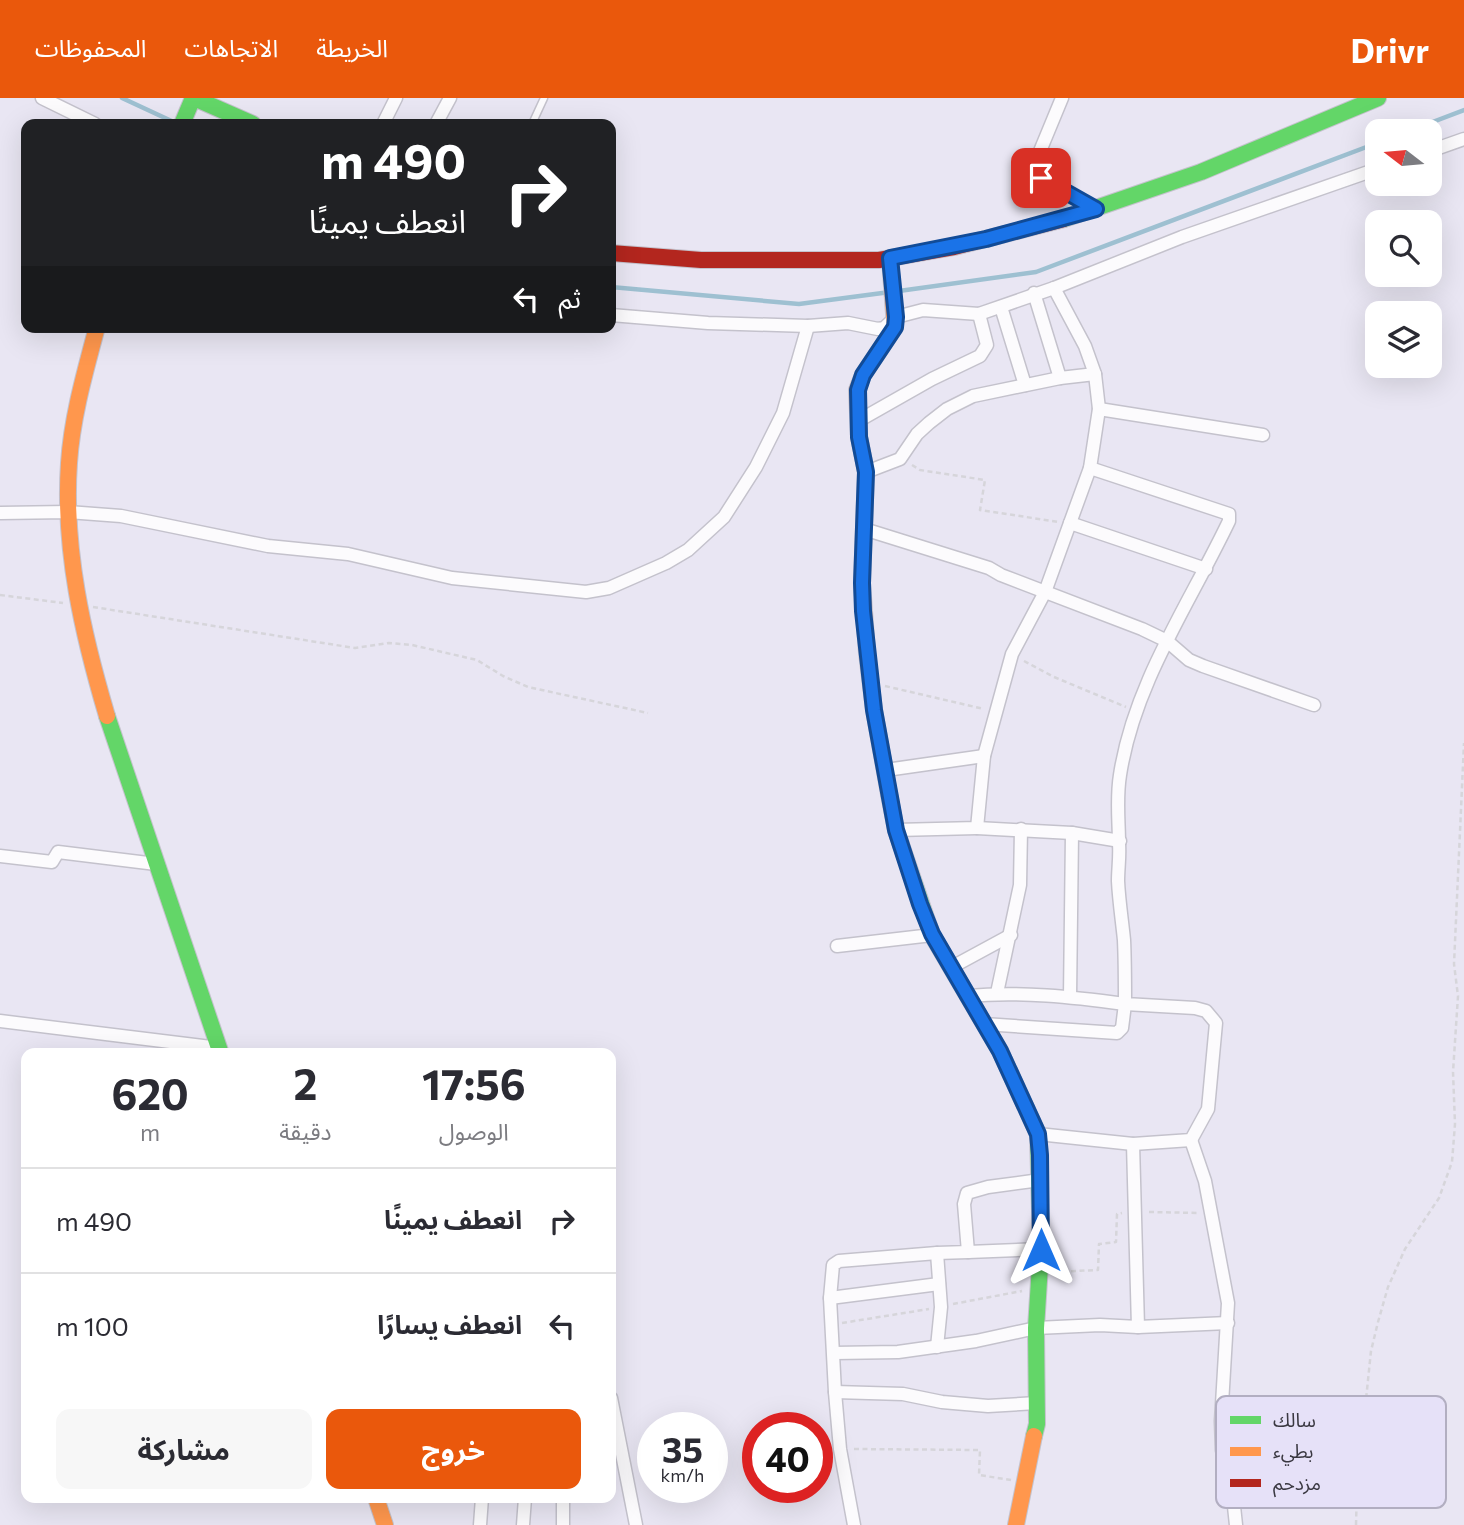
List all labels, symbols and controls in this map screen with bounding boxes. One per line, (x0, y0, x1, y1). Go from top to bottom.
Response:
text: Drivr (1350, 29, 1429, 70)
text: المحفوظات (35, 33, 146, 62)
text: الاتجاهات (184, 33, 278, 62)
text: الخريطة (316, 33, 388, 62)
north arrow (1365, 119, 1442, 196)
map controls (1365, 119, 1442, 378)
text: 490 m (321, 129, 466, 189)
icon: right (490, 147, 581, 238)
pin (1011, 148, 1071, 208)
icon: arrive (1022, 159, 1060, 197)
text: انعطف يمينًا (309, 200, 466, 240)
button: search (1365, 210, 1442, 287)
icon: left (507, 280, 545, 318)
text: ثم (559, 282, 581, 313)
button: layers (1365, 301, 1442, 378)
text: 2 (293, 1057, 317, 1109)
text: 17:56 (422, 1057, 526, 1109)
text: 620 (111, 1067, 189, 1119)
text: دقيقة (279, 1117, 332, 1145)
text: الوصول (439, 1117, 509, 1145)
text: m (140, 1118, 160, 1146)
icon: right (543, 1202, 581, 1240)
text: انعطف يمينًا (384, 1203, 522, 1234)
text: 490 m (56, 1205, 132, 1236)
position arrow (1004, 1213, 1078, 1287)
icon: left (543, 1307, 581, 1345)
text: انعطف يسارًا (377, 1308, 522, 1339)
text: 100 m (56, 1310, 129, 1341)
legend (1216, 1396, 1446, 1508)
text: سالك (1273, 1408, 1316, 1431)
button: مشاركة (56, 1409, 312, 1489)
button: خروج (326, 1409, 581, 1489)
speed limit sign: 40 (742, 1412, 833, 1503)
text: 35 (662, 1427, 703, 1470)
text: بطيء (1273, 1439, 1313, 1466)
text: km/h (661, 1464, 704, 1486)
text: مزدحم (1273, 1471, 1321, 1498)

